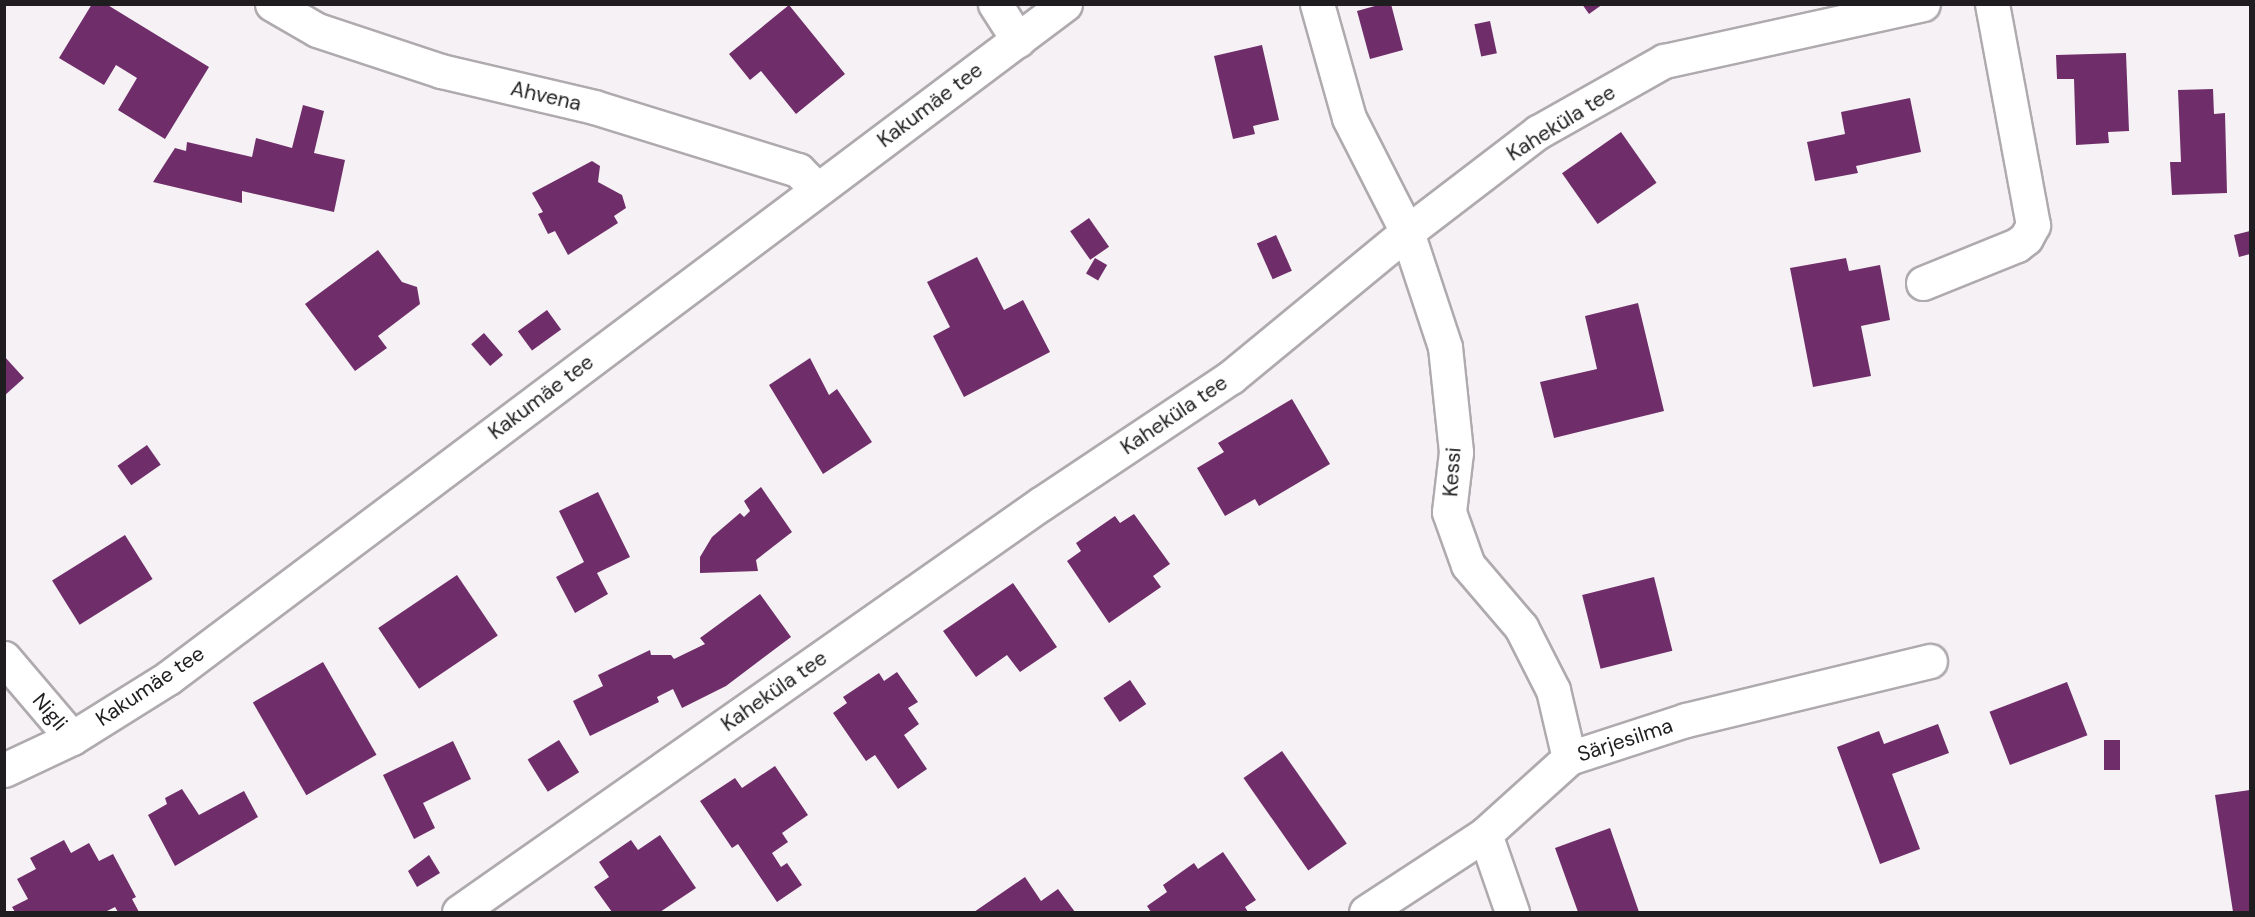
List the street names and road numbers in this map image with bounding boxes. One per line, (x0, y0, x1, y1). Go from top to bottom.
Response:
street label: Kakumäe tee (872, 57, 988, 153)
street label: Ahvena (508, 76, 584, 116)
street label: Kaheküla tee (1502, 80, 1620, 166)
street label: Kakumäe tee (483, 349, 599, 445)
street label: Kaheküla tee (1116, 370, 1232, 460)
street label: Kessi (1438, 446, 1466, 498)
street label: Kakumäe tee (91, 641, 209, 731)
street label: Kaheküla tee (716, 645, 832, 737)
street label: Nigli (27, 688, 73, 736)
street label: Särjesilma (1574, 713, 1676, 767)

